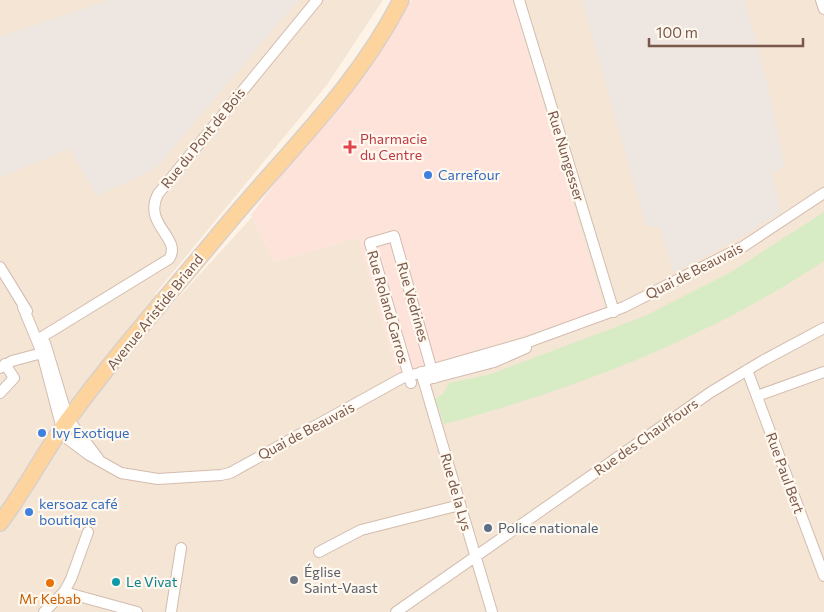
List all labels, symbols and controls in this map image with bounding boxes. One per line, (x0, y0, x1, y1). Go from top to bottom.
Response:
scale bar (649, 15, 803, 47)
text: 100 m (656, 23, 698, 41)
street label: Rue du Pont de Bois (157, 84, 248, 191)
street label: Rue Nungesser (545, 108, 588, 204)
place label: Pharmacie du Centre (360, 130, 427, 163)
marker: Pharmacie du Centre (344, 141, 356, 153)
place label: Carrefour (438, 166, 501, 183)
marker: Carrefour (422, 169, 434, 181)
street label: Quai de Beauvais (642, 239, 745, 302)
street label: Rue Roland Garros (364, 248, 413, 366)
street label: Avenue Aristide Briand (103, 251, 206, 373)
street label: Rue Vedrines (394, 260, 433, 344)
street label: Rue des Chauffours (591, 394, 701, 479)
street label: Quai de Beauvais (255, 398, 357, 463)
place label: Ivy Exotique (52, 424, 129, 441)
marker: Ivy Exotique (36, 427, 48, 439)
street label: Rue Paul Bert (763, 430, 808, 516)
street label: Rue de la Lys (437, 451, 476, 533)
place label: kersoaz café boutique (39, 495, 118, 528)
marker: kersoaz café boutique (23, 506, 35, 518)
place label: Police nationale (498, 519, 598, 536)
marker: Police nationale (482, 522, 494, 534)
place label: Église Saint-Vaast (304, 563, 378, 596)
place label: Le Vivat (126, 573, 178, 590)
marker: Église Saint-Vaast (288, 574, 300, 586)
marker: Le Vivat (110, 576, 122, 588)
marker: Mr Kebab (44, 577, 56, 589)
place label: Mr Kebab (19, 590, 81, 607)

